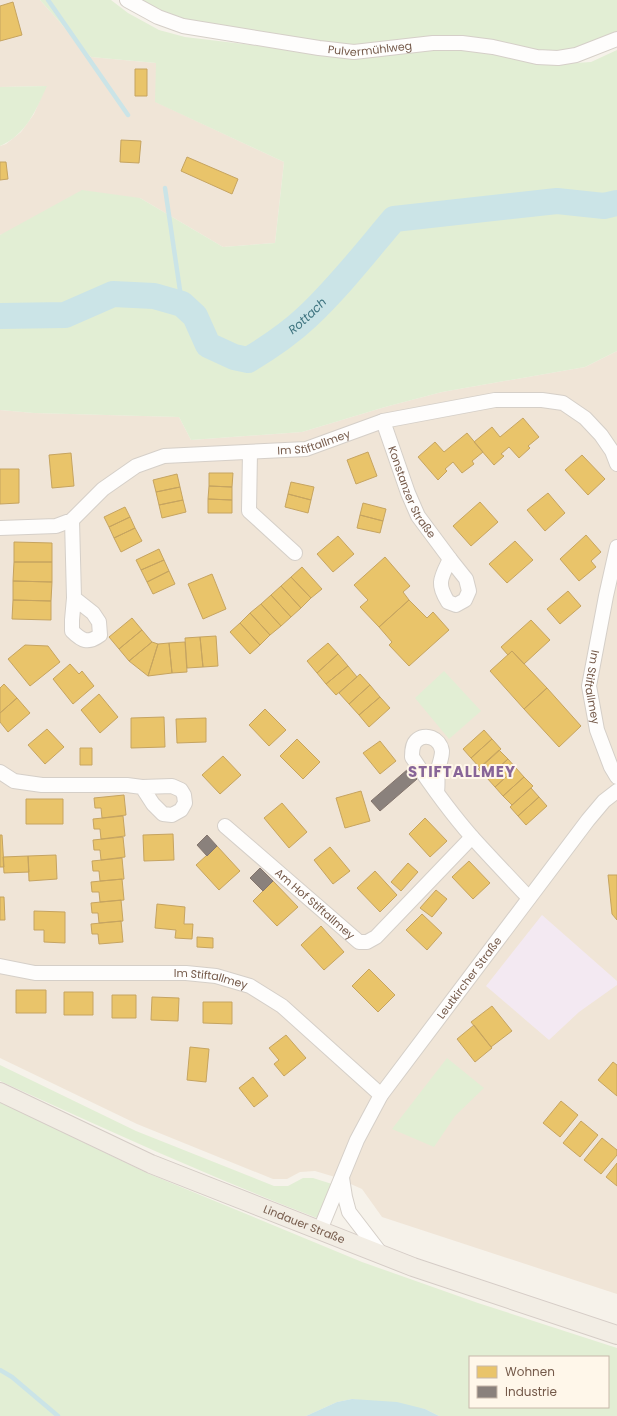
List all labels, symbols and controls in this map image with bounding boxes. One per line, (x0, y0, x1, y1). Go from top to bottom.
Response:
street label: Pulvermühlweg (327, 37, 413, 60)
water label: Rottach (284, 294, 330, 338)
street label: Im Stiftallmey (277, 425, 353, 458)
street label: Konstanzer Straße (384, 444, 440, 542)
street label: Im Stiftallmey (581, 649, 604, 726)
district label: STIFTALLMEY (408, 761, 516, 782)
street label: Am Hof Stiftallmey (272, 865, 359, 944)
street label: Leutkircher Straße (433, 933, 506, 1022)
street label: Im Stiftallmey (174, 965, 250, 993)
street label: Lindauer Straße (261, 1201, 348, 1248)
legend (469, 1356, 609, 1408)
text: Wohnen (505, 1363, 555, 1380)
text: Industrie (505, 1383, 557, 1400)

